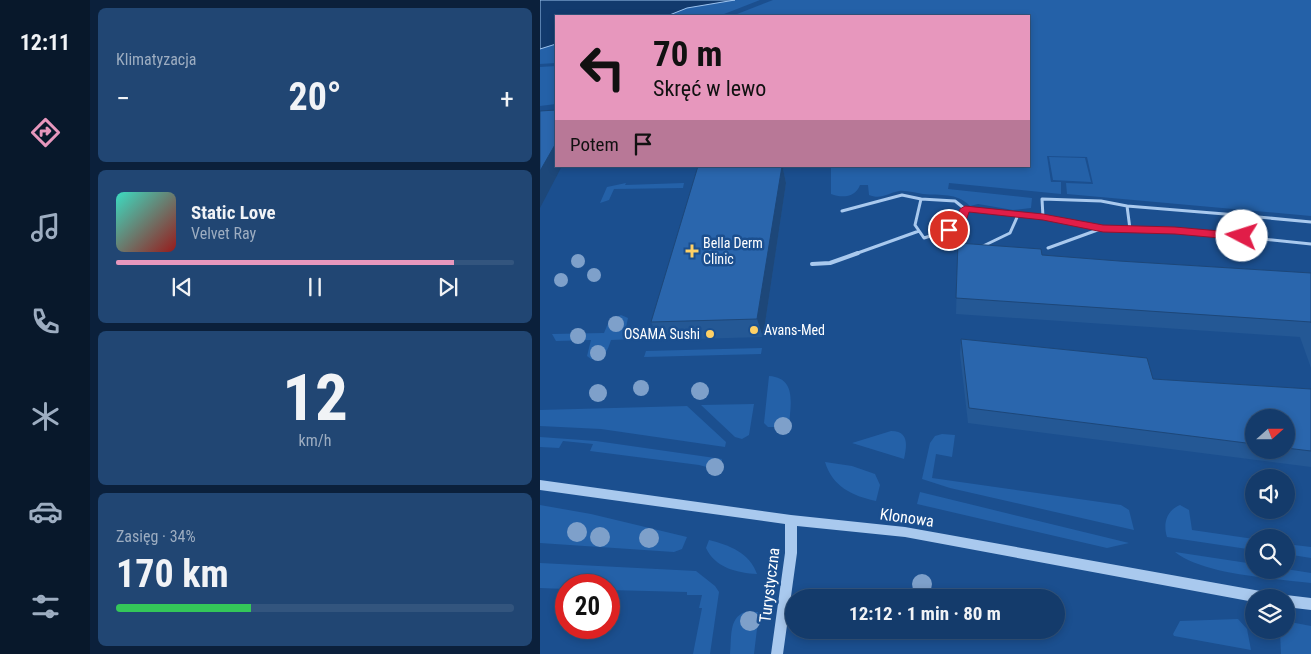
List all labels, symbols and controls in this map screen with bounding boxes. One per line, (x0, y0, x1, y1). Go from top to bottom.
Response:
text: 12:11 (20, 30, 70, 55)
text: 70 m (653, 34, 722, 75)
icon: left (570, 35, 635, 100)
text: Klimatyzacja (116, 50, 197, 69)
text: 20° (288, 75, 342, 119)
text: Skręć w lewo (653, 76, 766, 101)
text: − (116, 82, 130, 115)
text: + (500, 82, 514, 115)
icon: directions (28, 115, 63, 150)
icon: arrive (629, 130, 657, 158)
text: Potem (570, 133, 619, 156)
text: Static Love (191, 201, 276, 224)
pin (928, 209, 970, 251)
position arrow (1215, 209, 1267, 261)
icon: music (28, 210, 63, 245)
icon: arrive (935, 216, 963, 244)
text: Velvet Ray (191, 224, 256, 243)
place label: Bella Derm Clinic (703, 235, 763, 267)
marker: Bella Derm Clinic (685, 244, 699, 258)
icon: previous (168, 273, 196, 301)
icon: pause (301, 273, 329, 301)
icon: next (434, 273, 462, 301)
icon: phone (28, 304, 63, 339)
place label: Avans-Med (764, 322, 825, 338)
marker: Avans-Med (748, 324, 760, 336)
place label: OSAMA Sushi (624, 326, 700, 342)
marker: OSAMA Sushi (704, 328, 716, 340)
text: 12 (282, 360, 348, 436)
icon: climate (28, 399, 63, 434)
north arrow (1245, 409, 1295, 459)
map controls (1245, 409, 1295, 639)
text: km/h (299, 431, 331, 450)
button: sound (1245, 469, 1295, 519)
icon: car (28, 494, 63, 529)
street label: Klonowa (879, 504, 935, 531)
text: Zasięg · 34% (116, 527, 196, 546)
button: search (1245, 529, 1295, 579)
street label: Turystyczna (755, 546, 784, 624)
text: 170 km (116, 552, 229, 596)
speed limit sign: 20 (555, 574, 620, 639)
icon: filters (28, 589, 63, 624)
button: layers (1245, 589, 1295, 639)
text: 12:12 · 1 min · 80 m (849, 602, 1001, 625)

